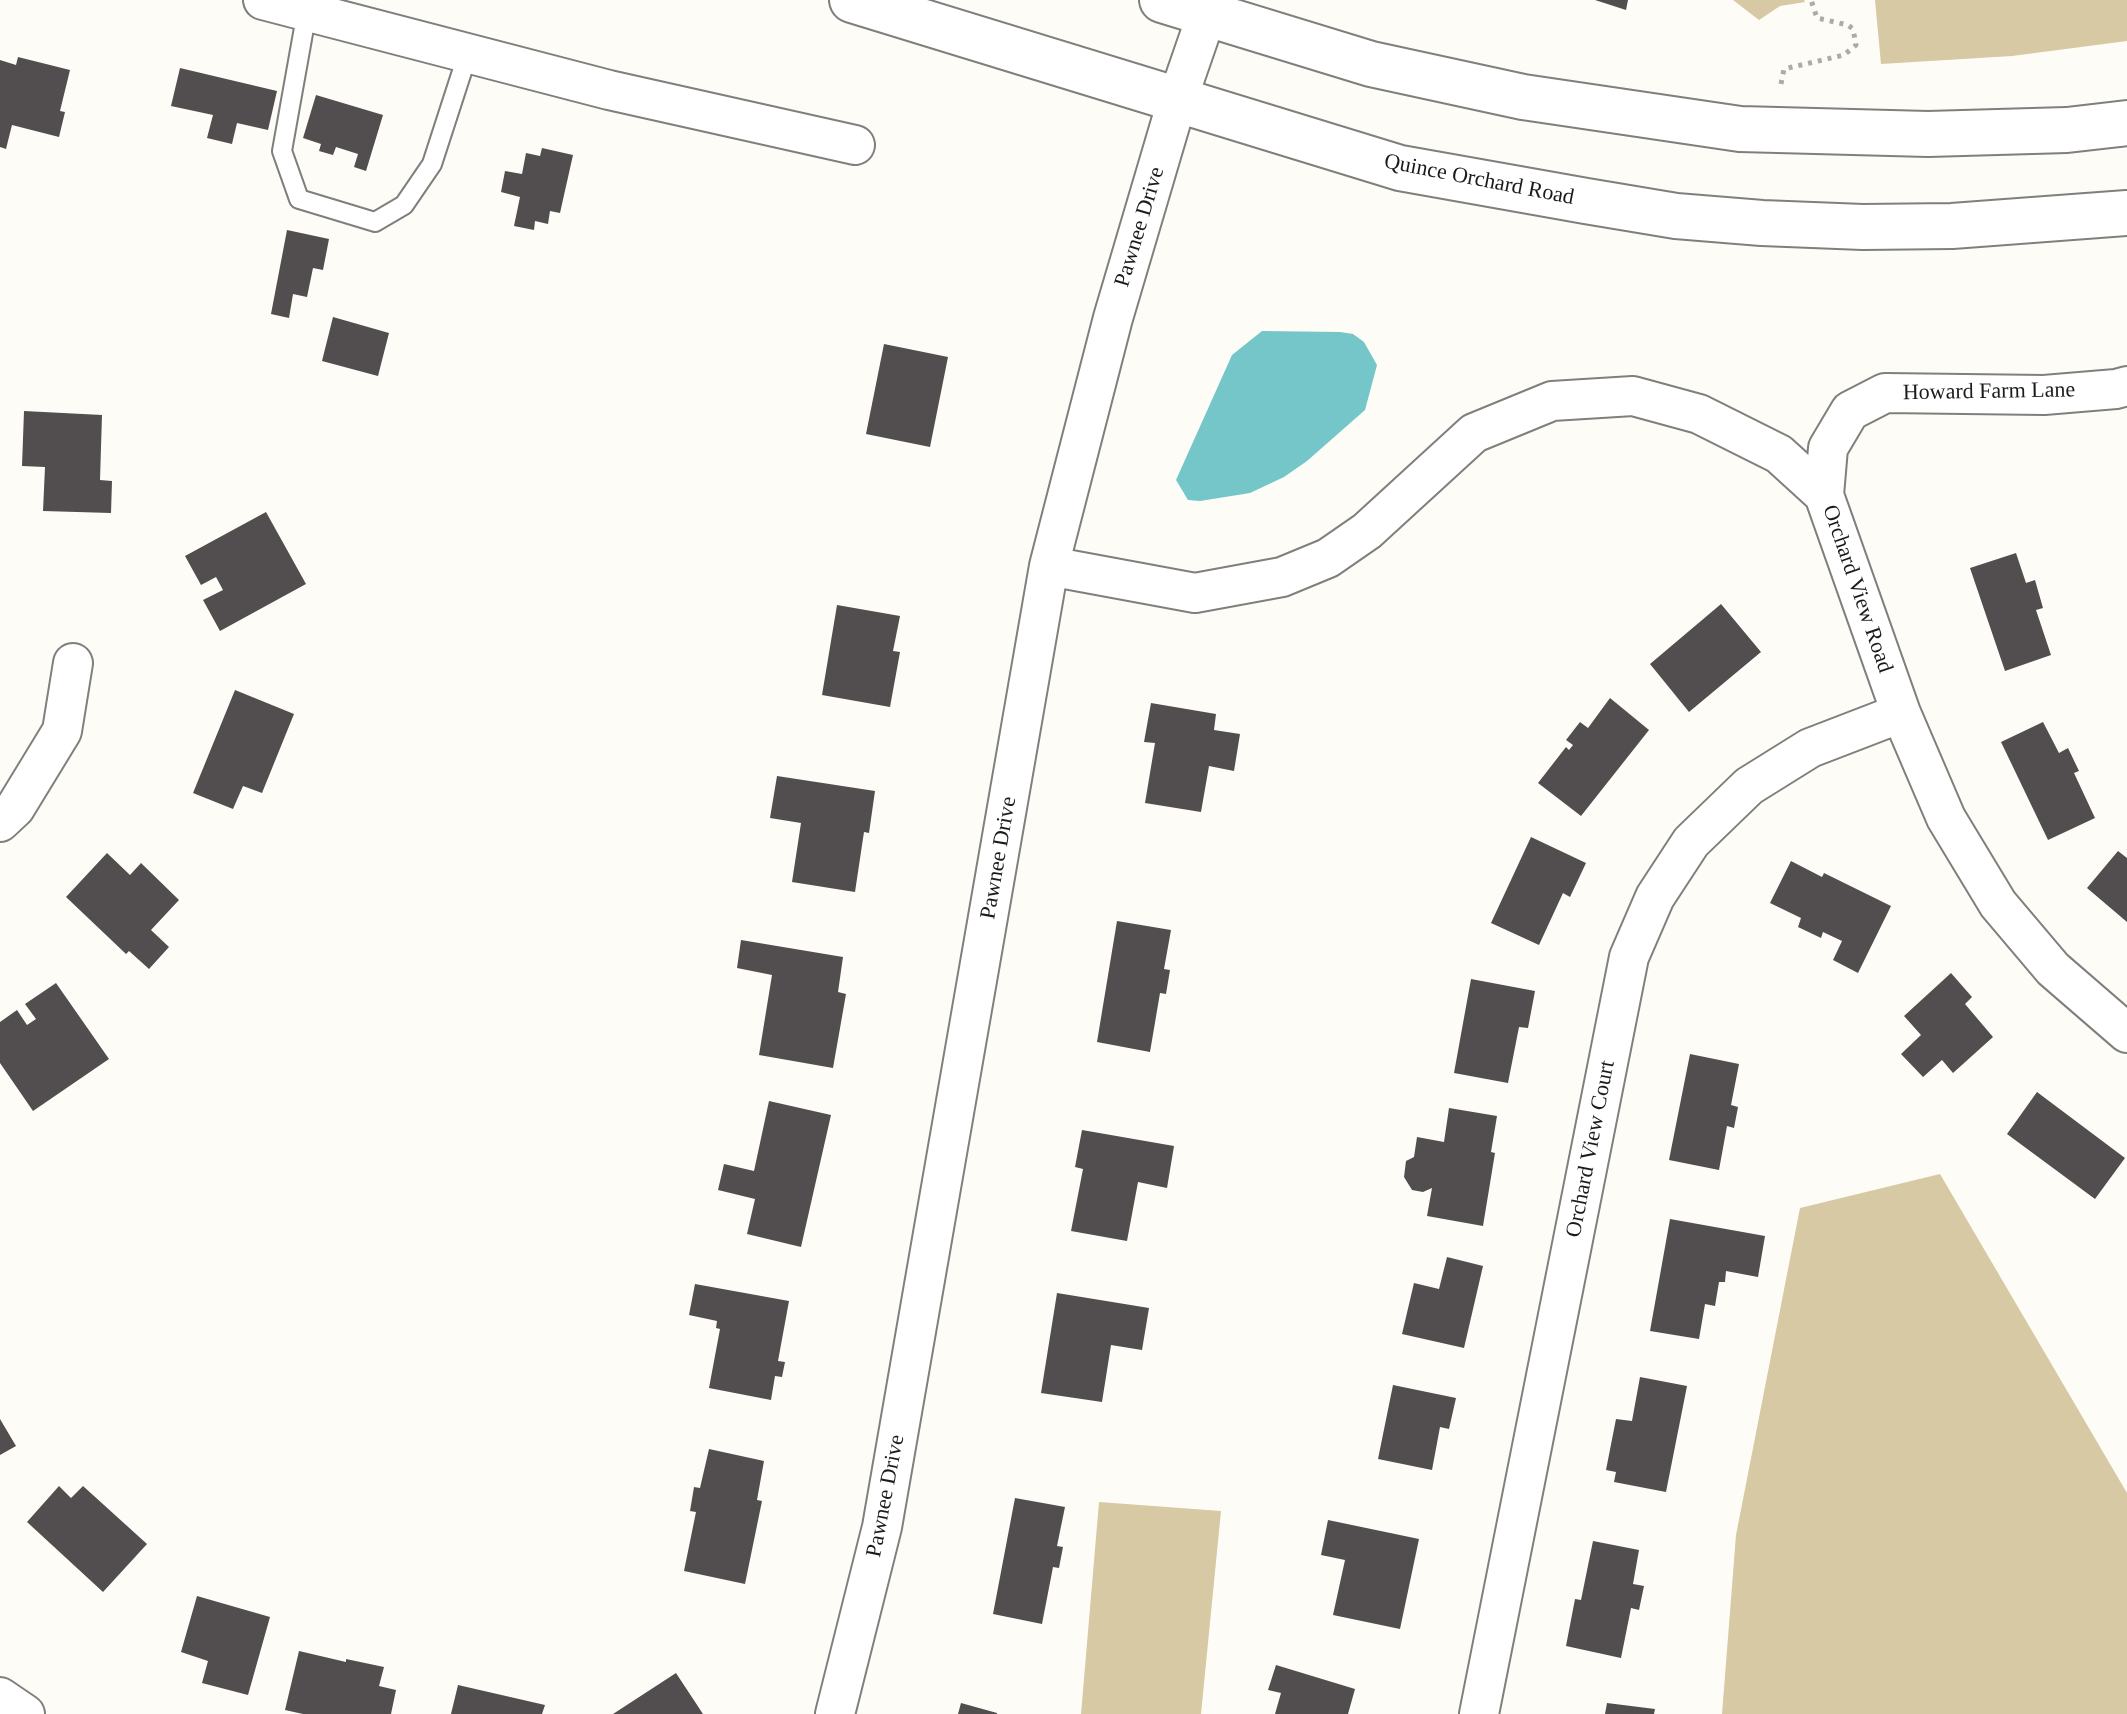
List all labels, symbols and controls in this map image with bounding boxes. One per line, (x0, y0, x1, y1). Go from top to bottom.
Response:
street label: Quince Orchard Road (1382, 149, 1576, 211)
street label: Pawnee Drive (1109, 164, 1171, 290)
street label: Howard Farm Lane (1903, 377, 2075, 407)
street label: Orchard View Road (1816, 502, 1898, 676)
street label: Pawnee Drive (975, 795, 1023, 921)
street label: Orchard View Court (1561, 1058, 1621, 1240)
street label: Pawnee Drive (861, 1433, 911, 1559)

